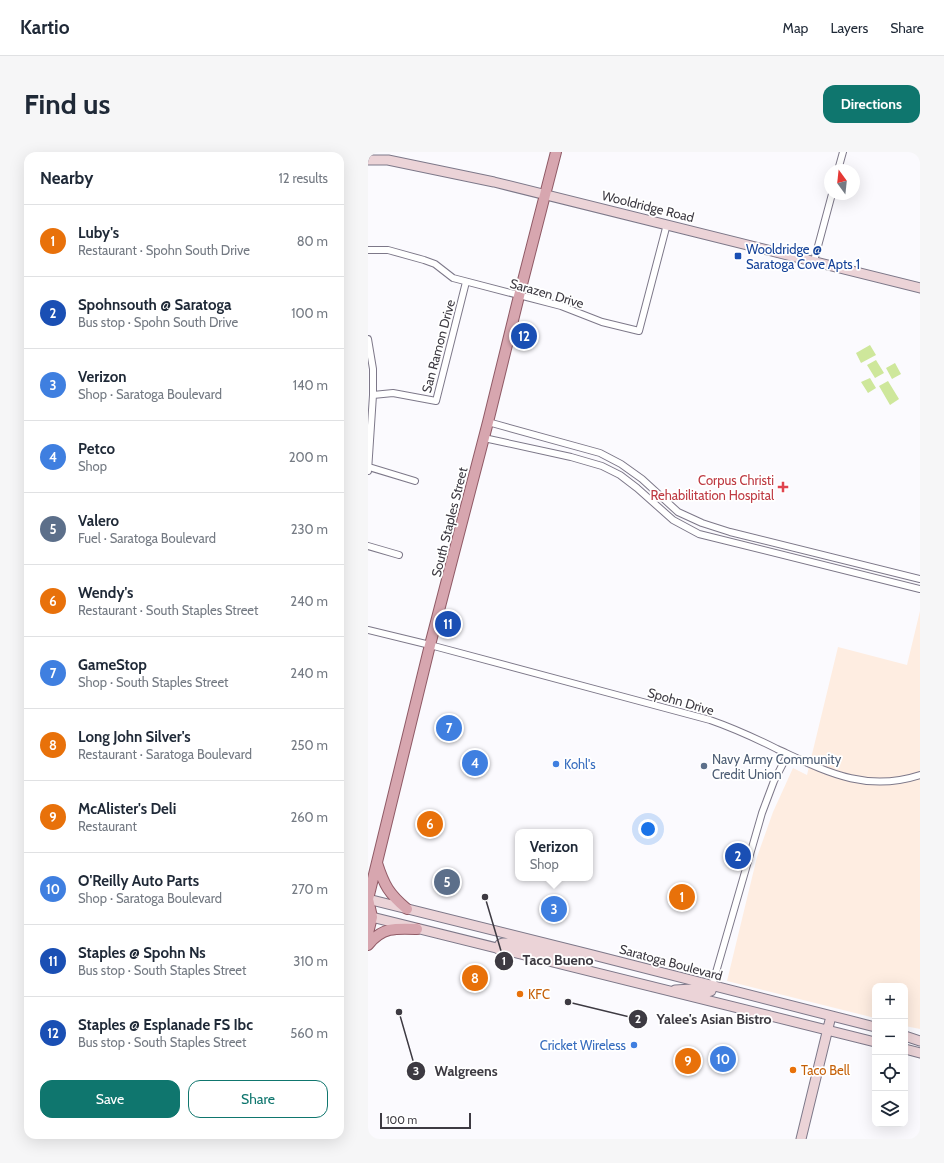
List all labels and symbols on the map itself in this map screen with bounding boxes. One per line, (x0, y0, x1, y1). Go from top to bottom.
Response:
north arrow (824, 164, 860, 200)
street label: Wooldridge Road (600, 187, 696, 225)
place label: Wooldridge @ Saratoga Cove Apts 1 (746, 241, 860, 272)
marker: Wooldridge @ Saratoga Cove Apts 1 (733, 251, 743, 261)
street label: Sarazen Drive (508, 275, 586, 311)
street label: San Ramon Drive (418, 297, 458, 394)
pin: 12 (511, 321, 537, 351)
street label: South Staples Street (428, 465, 471, 579)
place label: Corpus Christi Rehabilitation Hospital (650, 472, 774, 503)
marker: Corpus Christi Rehabilitation Hospital (777, 481, 789, 493)
pin: 11 (435, 609, 461, 639)
street label: Spohn Drive (646, 684, 716, 718)
pin: 7 (436, 713, 462, 743)
pin: 4 (462, 748, 488, 778)
place label: Navy Army Community Credit Union (712, 751, 842, 782)
place label: Kohl's (564, 756, 596, 772)
marker: Kohl's (551, 759, 561, 769)
marker: Navy Army Community Credit Union (699, 761, 709, 771)
pin: 6 (417, 809, 443, 839)
your location (638, 819, 658, 839)
pin: 2 (725, 841, 751, 871)
pin: 5 (434, 867, 460, 897)
pin: 1 (669, 882, 695, 912)
pin: 3 (541, 894, 567, 924)
street label: Saratoga Boulevard (618, 941, 724, 983)
callout: Taco Bueno (494, 948, 601, 974)
text: Taco Bueno (523, 951, 593, 969)
text: 1 (502, 953, 506, 968)
pin: 8 (462, 963, 488, 993)
place label: KFC (528, 986, 550, 1002)
marker: KFC (515, 989, 525, 999)
callout: Yalee's Asian Bistro (628, 1006, 779, 1032)
text: Yalee's Asian Bistro (655, 1010, 772, 1028)
text: 2 (635, 1011, 641, 1026)
place label: Cricket Wireless (540, 1037, 627, 1053)
marker: Cricket Wireless (629, 1040, 639, 1050)
pin: 10 (710, 1044, 736, 1074)
pin: 9 (675, 1046, 701, 1076)
callout: Walgreens (406, 1058, 505, 1084)
text: Walgreens (434, 1062, 498, 1080)
place label: Taco Bell (801, 1062, 850, 1078)
text: 3 (413, 1063, 419, 1078)
marker: Taco Bell (788, 1065, 798, 1075)
scale bar (380, 1111, 471, 1130)

